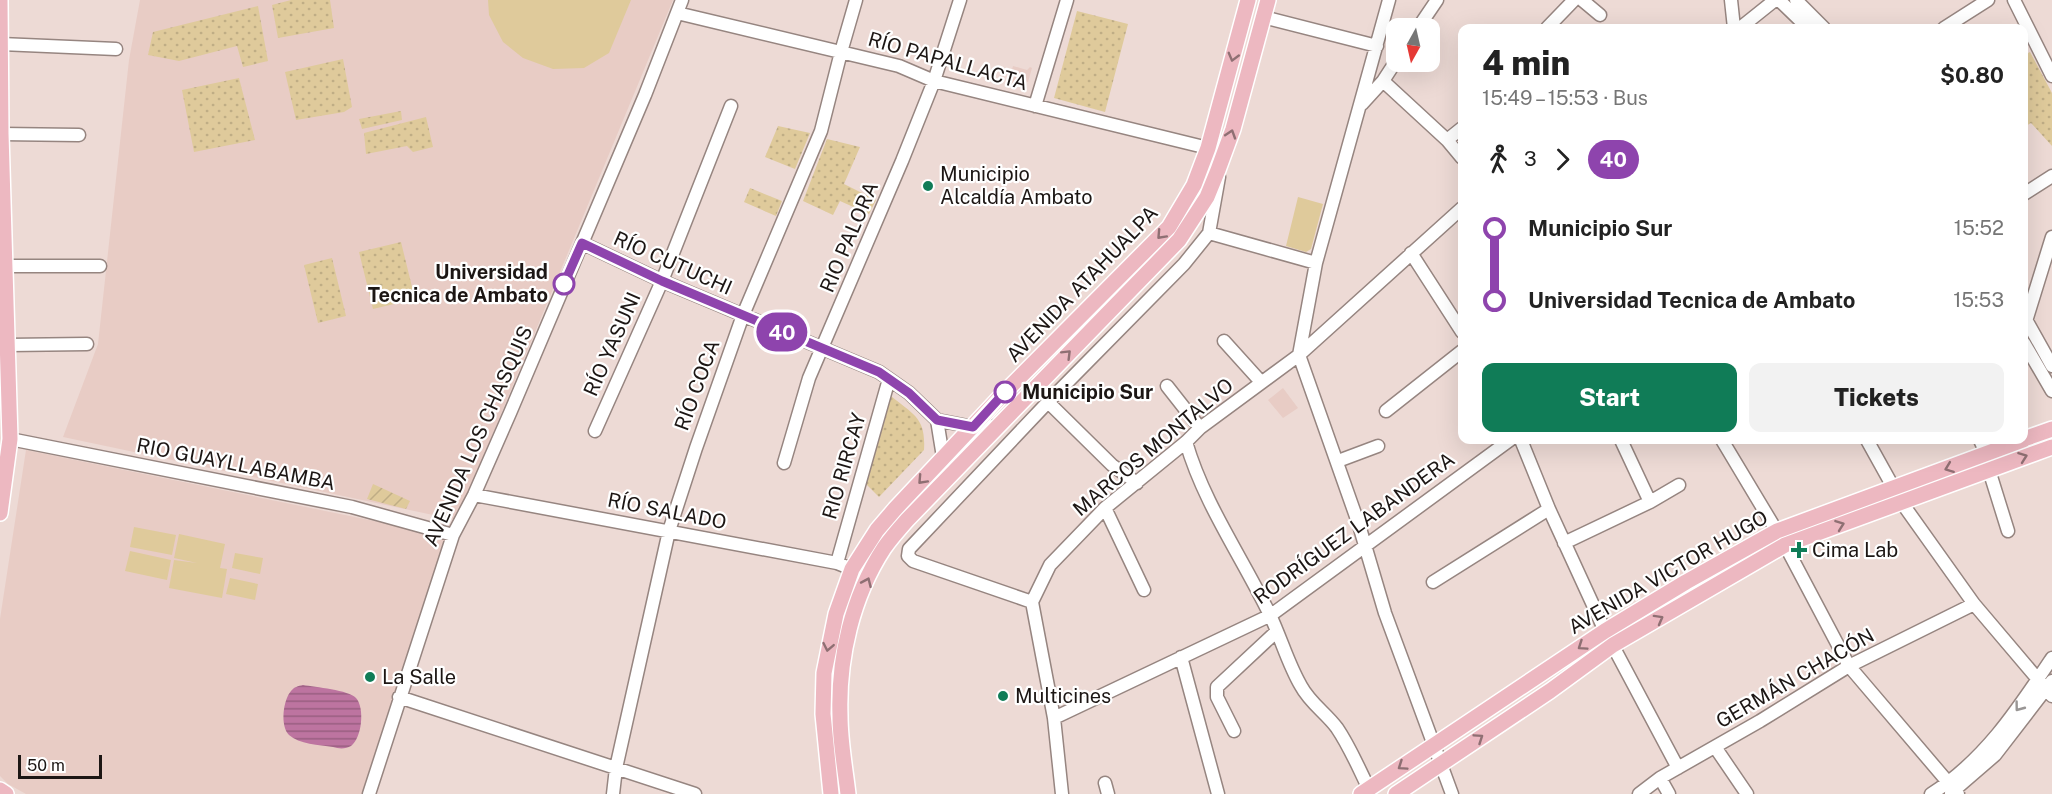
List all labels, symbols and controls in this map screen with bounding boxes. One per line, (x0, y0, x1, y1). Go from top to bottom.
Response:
north arrow (1386, 18, 1440, 72)
map controls (1386, 18, 1440, 72)
street label: RÍO PAPALLACTA (865, 26, 1031, 95)
text: 4 min (1482, 44, 1570, 82)
one-way arrow (1228, 51, 1240, 61)
text: $0.80 (1940, 62, 2004, 88)
text: 15:49 – 15:53 · Bus (1482, 86, 1648, 110)
one-way arrow (1223, 129, 1236, 140)
icon: walk (1482, 143, 1515, 176)
icon: forward (1546, 143, 1579, 176)
text: 3 (1524, 147, 1537, 171)
text: 40 (1600, 147, 1627, 172)
place label: Municipio Alcaldía Ambato (940, 162, 1093, 209)
street label: RIO PALORA (815, 178, 883, 296)
marker: Municipio Alcaldía Ambato (921, 179, 935, 193)
street label: AVENIDA ATAHUALPA (1001, 201, 1163, 367)
text: Municipio Sur (1528, 215, 1672, 241)
text: 15:52 (1954, 216, 2004, 240)
street label: RÍO CUTUCHI (610, 225, 736, 300)
one-way arrow (1157, 229, 1168, 239)
place label: Universidad Tecnica de Ambato (368, 260, 548, 307)
marker: Universidad Tecnica de Ambato (553, 273, 575, 295)
text: Universidad Tecnica de Ambato (1528, 287, 1856, 313)
street label: RÍO YASUNI (577, 288, 646, 400)
text: 15:53 (1953, 288, 2004, 312)
line badge: 40 (755, 312, 809, 352)
text: 40 (768, 320, 796, 345)
street label: AVENIDA LOS CHASQUIS (418, 322, 538, 550)
street label: RÍO COCA (669, 336, 724, 434)
one-way arrow (1060, 351, 1071, 362)
button: Start (1482, 363, 1737, 432)
button: Tickets (1749, 363, 2004, 432)
street label: MARCOS MONTALVO (1068, 373, 1238, 521)
place label: Municipio Sur (1022, 380, 1153, 404)
marker: Municipio Sur (994, 381, 1016, 403)
street label: RIO RIRCAY (817, 410, 871, 522)
street label: RIO GUAYLLABAMBA (135, 433, 337, 495)
street label: RODRÍGUEZ LABANDERA (1248, 446, 1459, 609)
one-way arrow (2017, 452, 2027, 465)
one-way arrow (1944, 460, 1955, 473)
one-way arrow (918, 473, 929, 484)
street label: RÍO SALADO (606, 487, 729, 534)
street label: AVENIDA VICTOR HUGO (1564, 505, 1772, 639)
one-way arrow (1834, 520, 1845, 533)
place label: Cima Lab (1812, 538, 1898, 562)
marker: Cima Lab (1790, 541, 1808, 559)
one-way arrow (860, 577, 872, 588)
one-way arrow (1653, 615, 1663, 626)
street label: GERMÁN CHACÓN (1711, 622, 1878, 733)
one-way arrow (1577, 639, 1588, 650)
one-way arrow (822, 641, 835, 651)
place label: La Salle (382, 665, 456, 689)
marker: La Salle (363, 670, 377, 684)
place label: Multicines (1015, 684, 1111, 708)
marker: Multicines (996, 689, 1010, 703)
one-way arrow (2016, 700, 2027, 711)
one-way arrow (1473, 734, 1484, 745)
scale bar (18, 752, 102, 780)
text: 50 m (27, 756, 65, 775)
one-way arrow (1398, 759, 1409, 770)

